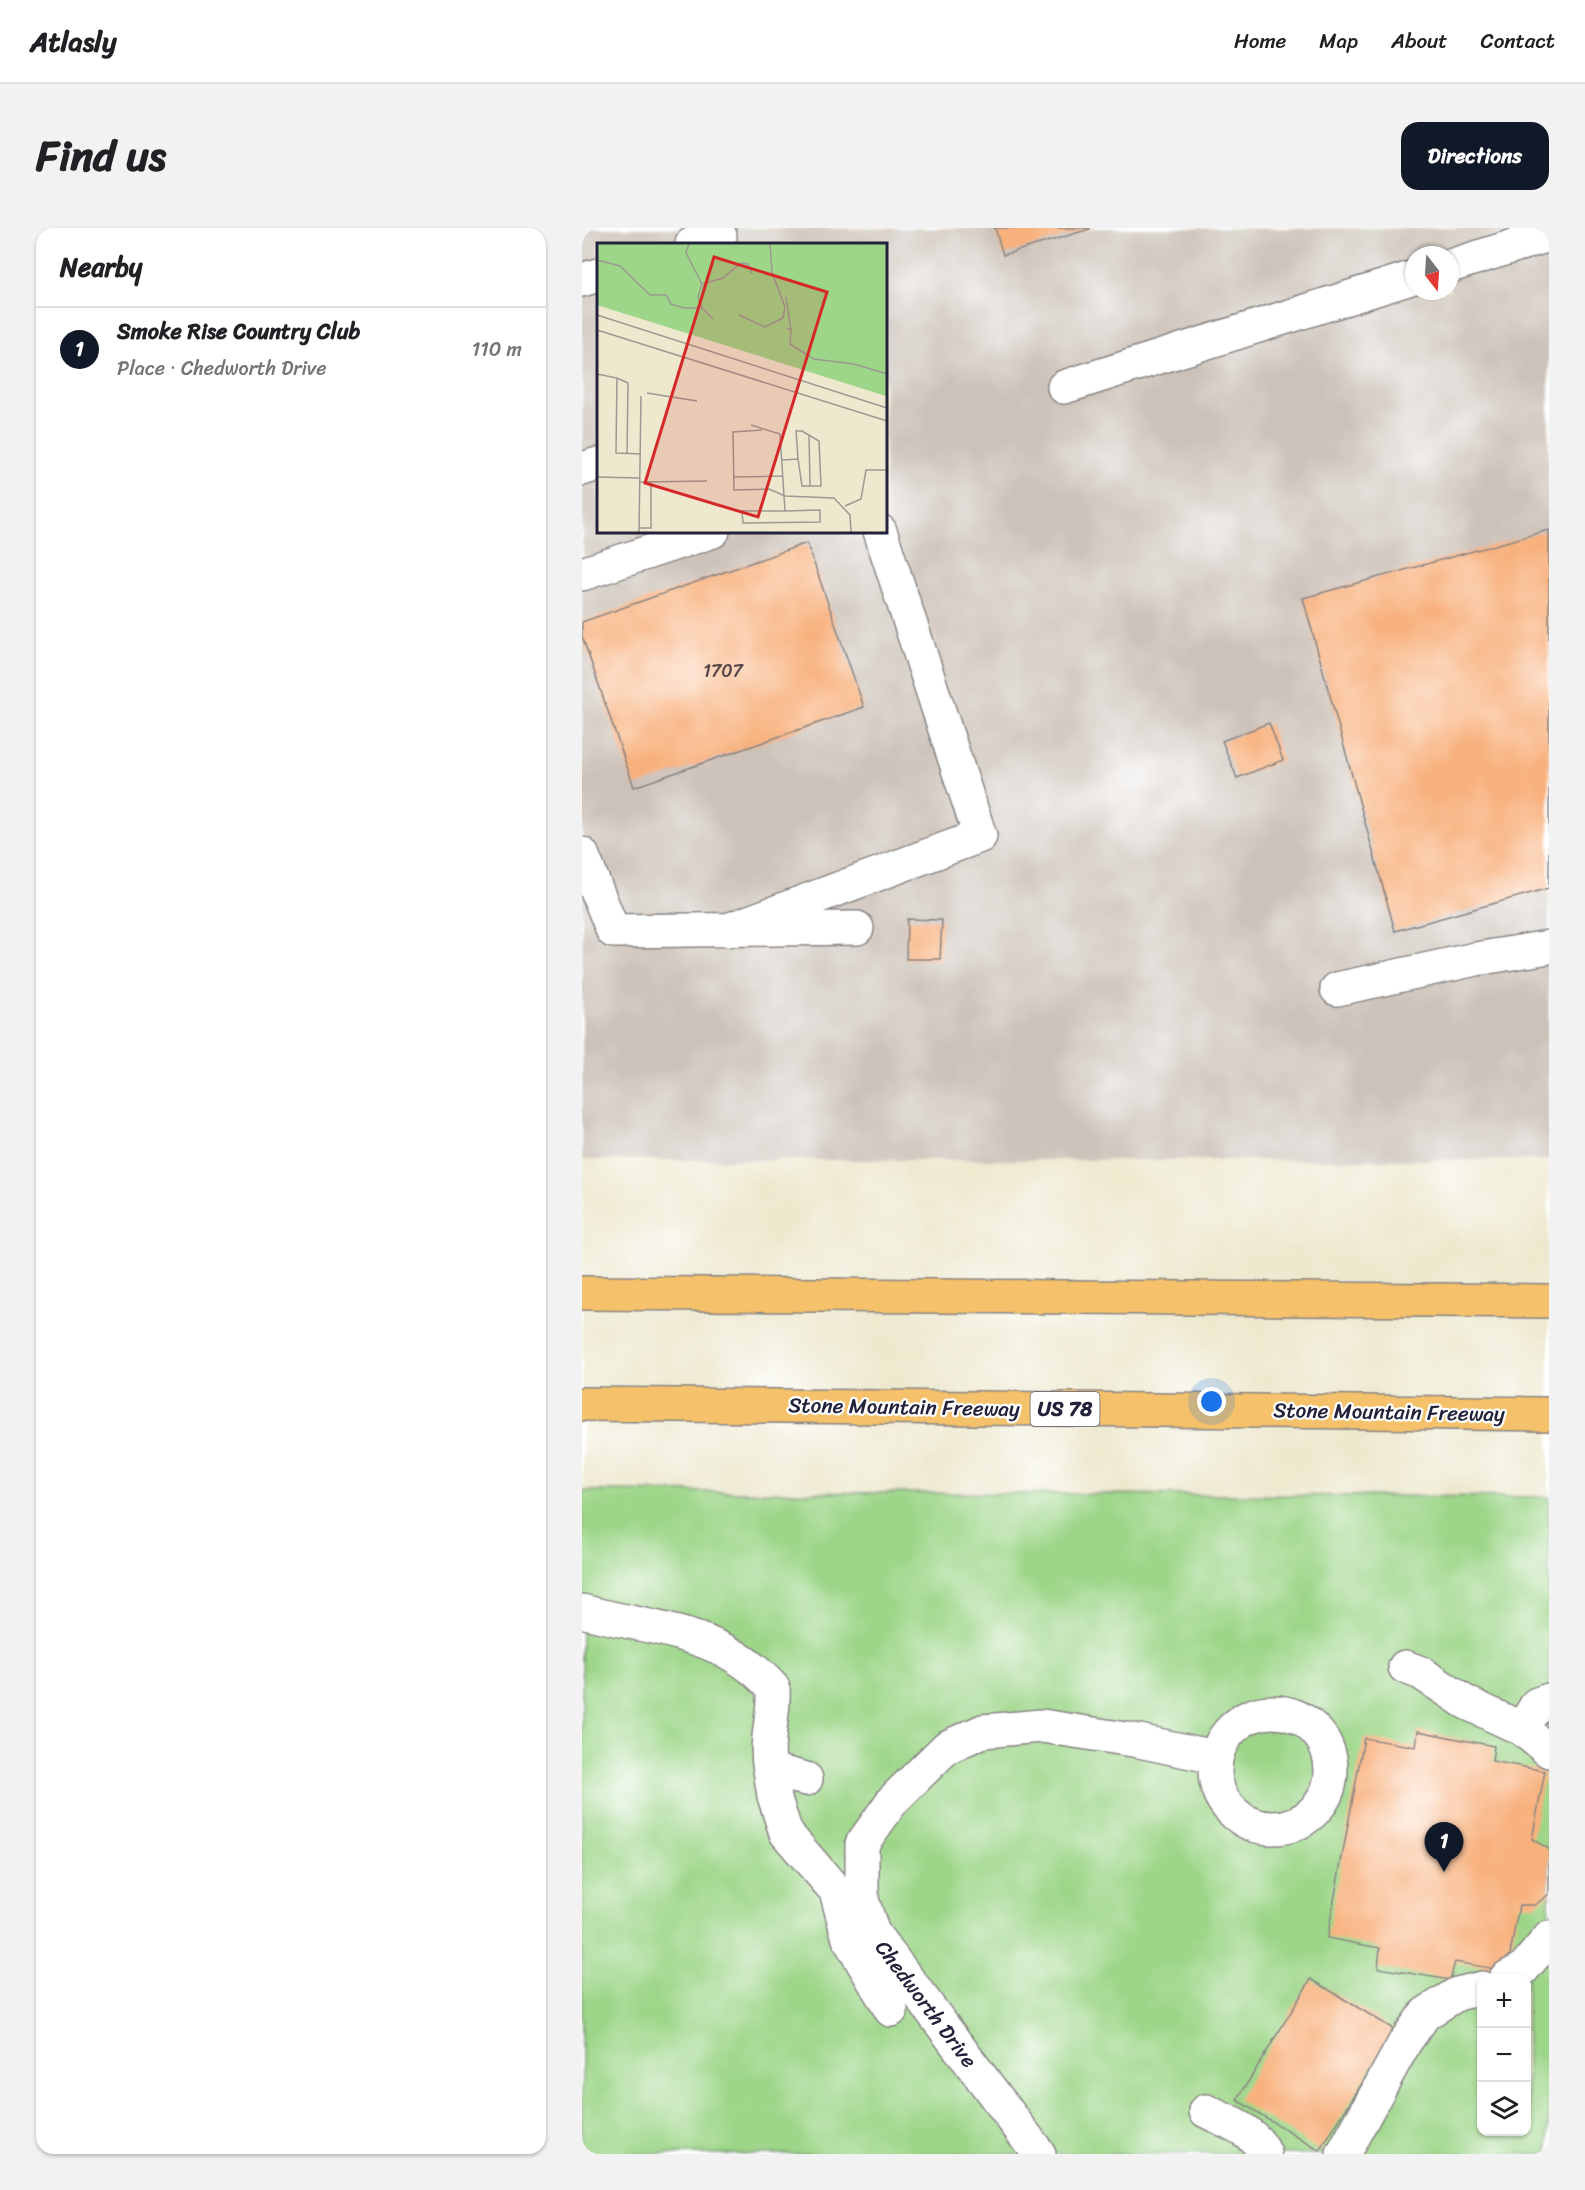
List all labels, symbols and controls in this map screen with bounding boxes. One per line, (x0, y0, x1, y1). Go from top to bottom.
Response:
text: Atlasly (30, 17, 117, 66)
text: Home (1234, 22, 1286, 60)
text: Map (1319, 22, 1358, 60)
text: About (1391, 22, 1448, 60)
text: Contact (1481, 22, 1555, 60)
text: Find us (36, 119, 166, 193)
button: Directions (1401, 122, 1549, 190)
inset map (597, 243, 886, 532)
text: Nearby (60, 244, 142, 290)
north arrow (1405, 246, 1459, 300)
text: Smoke Rise Country Club (117, 312, 360, 351)
text: 1 (75, 332, 84, 367)
text: 110 m (472, 332, 522, 367)
text: Place · Chedworth Drive (117, 351, 327, 386)
house number: 1707 (703, 655, 745, 687)
street label: Stone Mountain Freeway (788, 1386, 1020, 1428)
your location (1197, 1387, 1226, 1416)
street label: Stone Mountain Freeway (1273, 1391, 1505, 1433)
road number: US 78 (1030, 1392, 1100, 1426)
pin: 1 (1424, 1822, 1464, 1872)
street label: Chedworth Drive (865, 1932, 987, 2077)
map controls (1477, 1974, 1531, 2136)
button: + (1477, 1974, 1531, 2028)
button: − (1477, 2028, 1531, 2082)
button: layers (1477, 2082, 1531, 2136)

